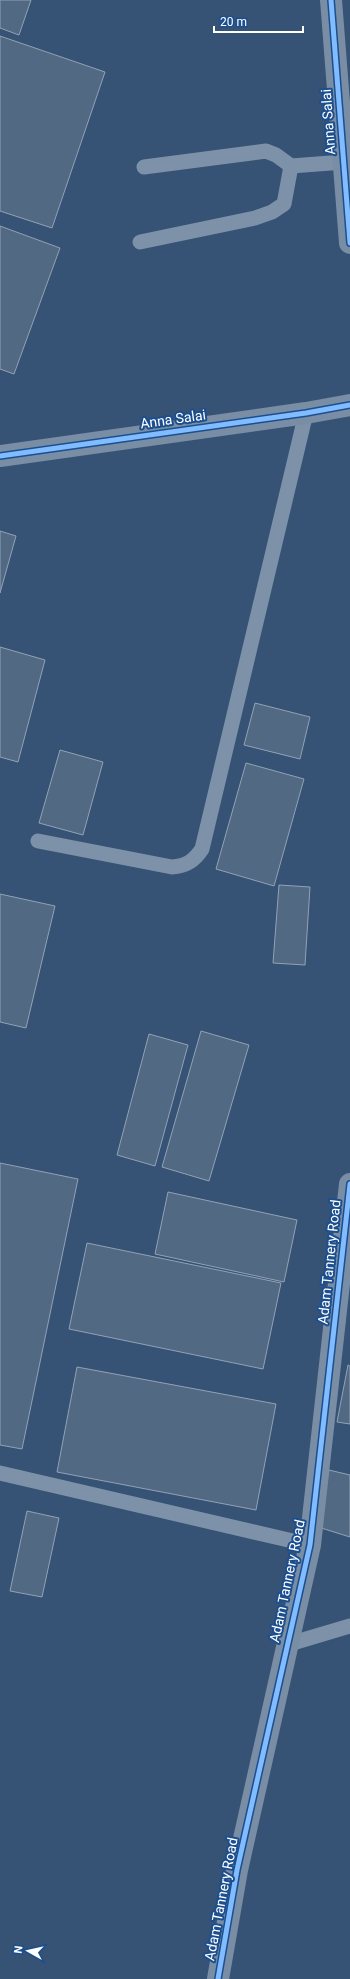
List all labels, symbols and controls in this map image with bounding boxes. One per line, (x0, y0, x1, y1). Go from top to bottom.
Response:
scale bar (214, 8, 303, 34)
text: 20 m (220, 15, 247, 29)
street label: Anna Salai (318, 88, 338, 156)
street label: Anna Salai (139, 406, 207, 432)
street label: Adam Tannery Road (314, 1199, 344, 1325)
street label: Adam Tannery Road (266, 1518, 308, 1644)
street label: Adam Tannery Road (201, 1836, 241, 1962)
north arrow (8, 1931, 48, 1971)
text: N (12, 1945, 26, 1954)

